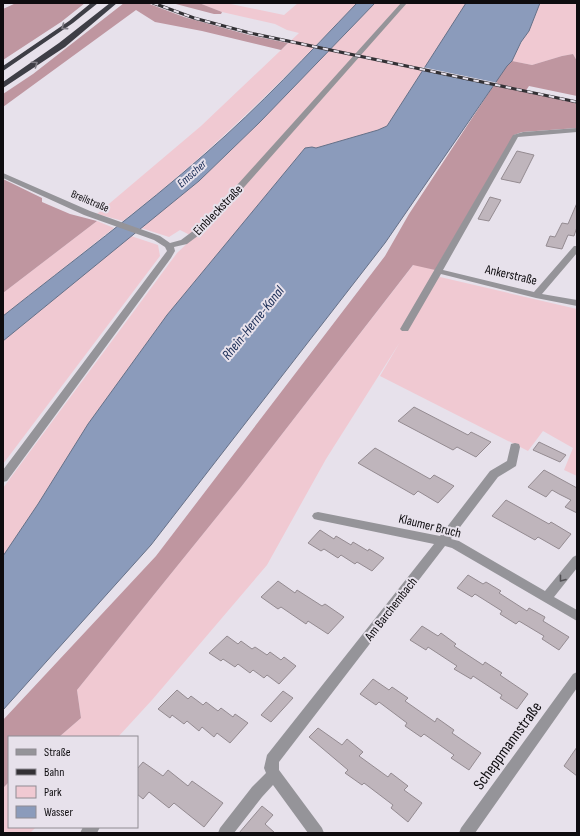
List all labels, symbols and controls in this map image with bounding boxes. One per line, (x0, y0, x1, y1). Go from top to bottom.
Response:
one-way arrow (61, 22, 68, 30)
one-way arrow (31, 62, 38, 69)
water label: Emscher (174, 157, 210, 191)
street label: Einbleckstraße (190, 181, 246, 239)
street label: Breilstraße (69, 187, 111, 215)
street label: Ankerstraße (483, 261, 538, 289)
water label: Rhein-Herne-Kanal (218, 283, 288, 363)
street label: Klaumer Bruch (397, 511, 463, 541)
street label: Am Barchembach (361, 574, 421, 645)
one-way arrow (560, 574, 567, 581)
street label: Scheppmannstraße (470, 698, 546, 794)
legend (8, 736, 138, 828)
text: Straße (44, 745, 71, 760)
text: Bahn (44, 765, 64, 780)
text: Park (44, 785, 62, 800)
text: Wasser (44, 805, 73, 820)

